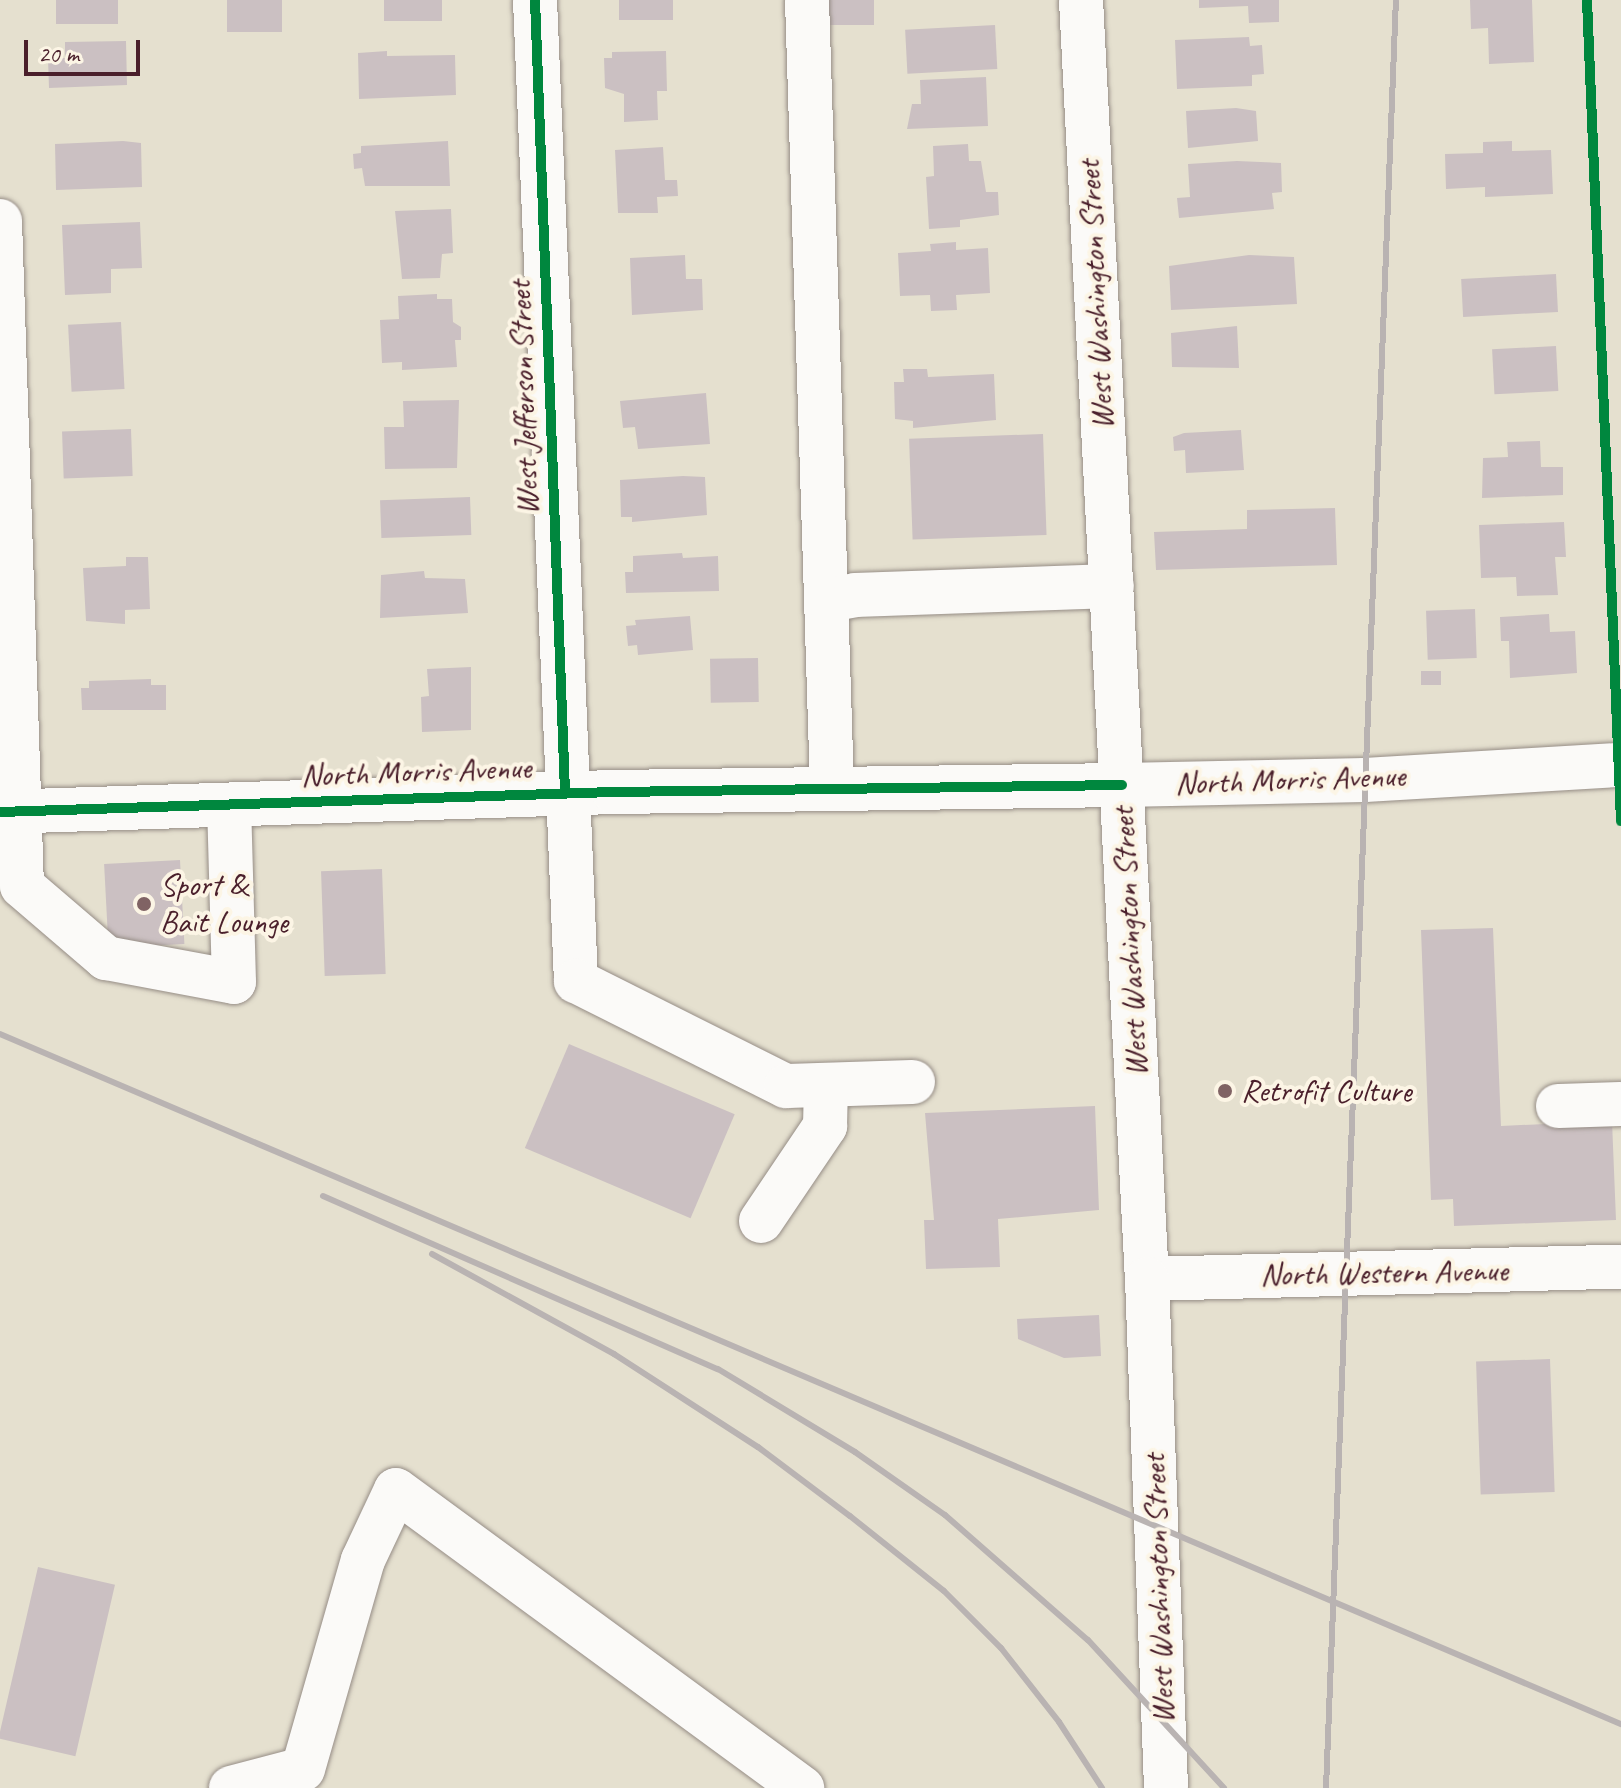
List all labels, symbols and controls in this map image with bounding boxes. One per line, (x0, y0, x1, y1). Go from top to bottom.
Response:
scale bar (28, 24, 144, 74)
text: 20 m (38, 39, 79, 69)
street label: West Washington Street (1070, 159, 1122, 431)
street label: West Jefferson Street (501, 280, 547, 516)
street label: North Morris Avenue (300, 749, 532, 795)
street label: North Morris Avenue (1174, 757, 1406, 803)
street label: West Washington Street (1104, 806, 1156, 1078)
place label: Sport & Bait Lounge (160, 867, 288, 942)
marker: Sport & Bait Lounge (135, 895, 153, 913)
place label: Retrofit Culture (1241, 1072, 1411, 1110)
marker: Retrofit Culture (1216, 1082, 1234, 1100)
street label: North Western Avenue (1260, 1252, 1508, 1294)
street label: West Washington Street (1135, 1453, 1183, 1725)

